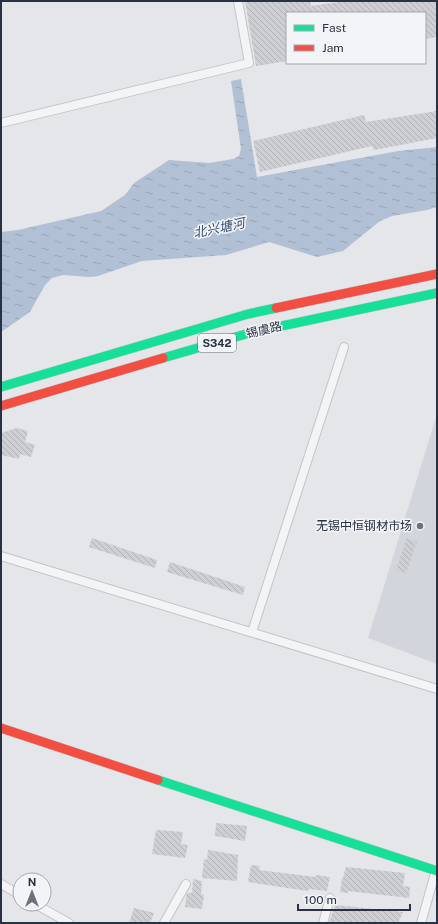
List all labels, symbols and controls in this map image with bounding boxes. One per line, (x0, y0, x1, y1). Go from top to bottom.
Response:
legend (286, 12, 426, 64)
text: Fast (322, 21, 347, 35)
text: Jam (322, 41, 344, 55)
water label: 北兴塘河 (192, 215, 249, 241)
street label: 锡虞路 (245, 319, 283, 341)
road number: S342 (198, 334, 236, 352)
place label: 无锡中恒钢材市场 (316, 519, 412, 533)
marker: 无锡中恒钢材市场 (415, 521, 425, 531)
north arrow (12, 872, 52, 912)
text: N (28, 876, 36, 888)
scale bar (298, 886, 410, 912)
text: 100 m (304, 893, 337, 907)

